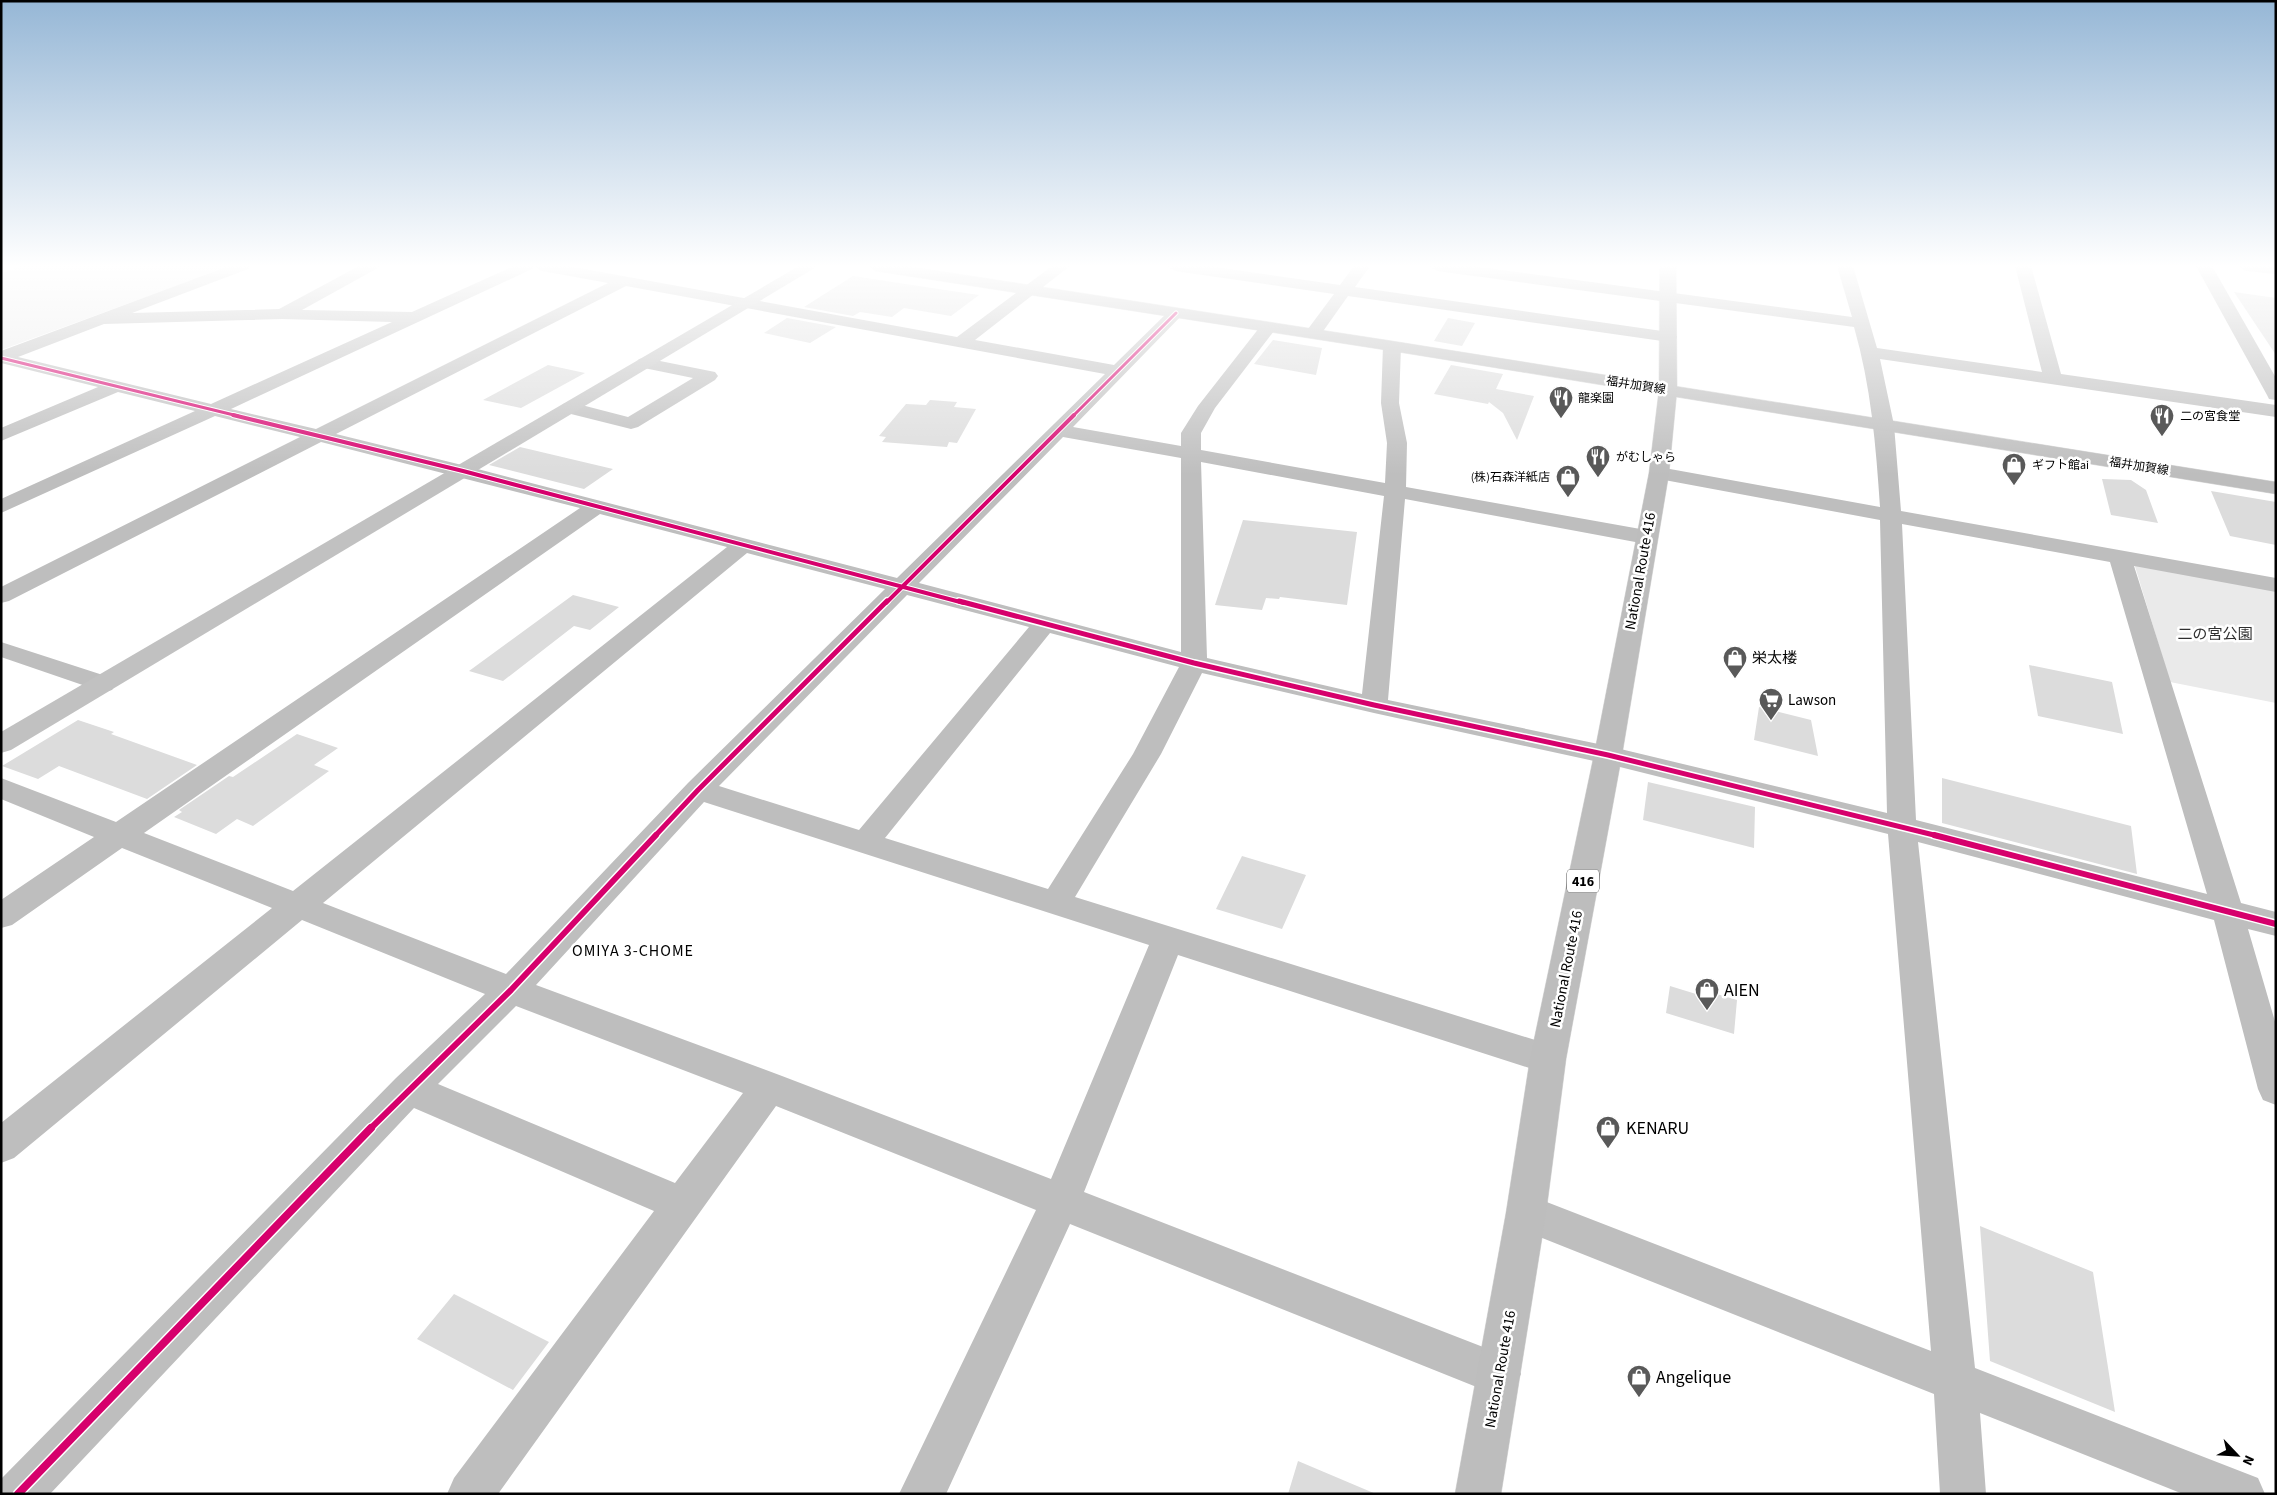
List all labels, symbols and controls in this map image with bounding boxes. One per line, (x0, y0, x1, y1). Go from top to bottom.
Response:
street label: 福井加賀線 (1605, 372, 1667, 399)
restaurant icon: 龍楽園 (1548, 385, 1574, 419)
place label: 龍楽園 (1578, 390, 1614, 407)
restaurant icon: 二の宮食堂 (2149, 403, 2175, 437)
place label: 二の宮食堂 (2180, 408, 2240, 425)
restaurant icon: がむしゃら (1585, 444, 1611, 478)
place label: がむしゃら (1616, 449, 1676, 466)
shop icon: ギフト館ai (2001, 452, 2027, 486)
street label: 福井加賀線 (2108, 453, 2170, 480)
place label: ギフト館ai (2032, 457, 2089, 474)
shop icon: (株)石森洋紙店 (1555, 464, 1581, 498)
place label: (株)石森洋紙店 (1471, 469, 1550, 486)
street label: National Route 416 (1620, 511, 1661, 631)
park label: 二の宮公園 (2177, 624, 2253, 645)
shop icon: 栄太楼 (1722, 645, 1748, 679)
place label: 栄太楼 (1752, 648, 1797, 669)
supermarket icon: Lawson (1758, 687, 1784, 721)
place label: Lawson (1788, 690, 1836, 711)
road number: 416 (1567, 869, 1599, 892)
street label: National Route 416 (1545, 909, 1588, 1029)
district label: OMIYA 3-CHOME (572, 940, 694, 962)
shop icon: AIEN (1694, 977, 1720, 1011)
place label: AIEN (1724, 978, 1760, 1003)
shop icon: KENARU (1595, 1115, 1621, 1149)
place label: KENARU (1626, 1116, 1689, 1141)
street label: National Route 416 (1480, 1309, 1521, 1429)
shop icon: Angelique (1626, 1364, 1652, 1398)
place label: Angelique (1656, 1365, 1731, 1390)
north arrow (2212, 1430, 2262, 1480)
text: N (2237, 1452, 2259, 1469)

